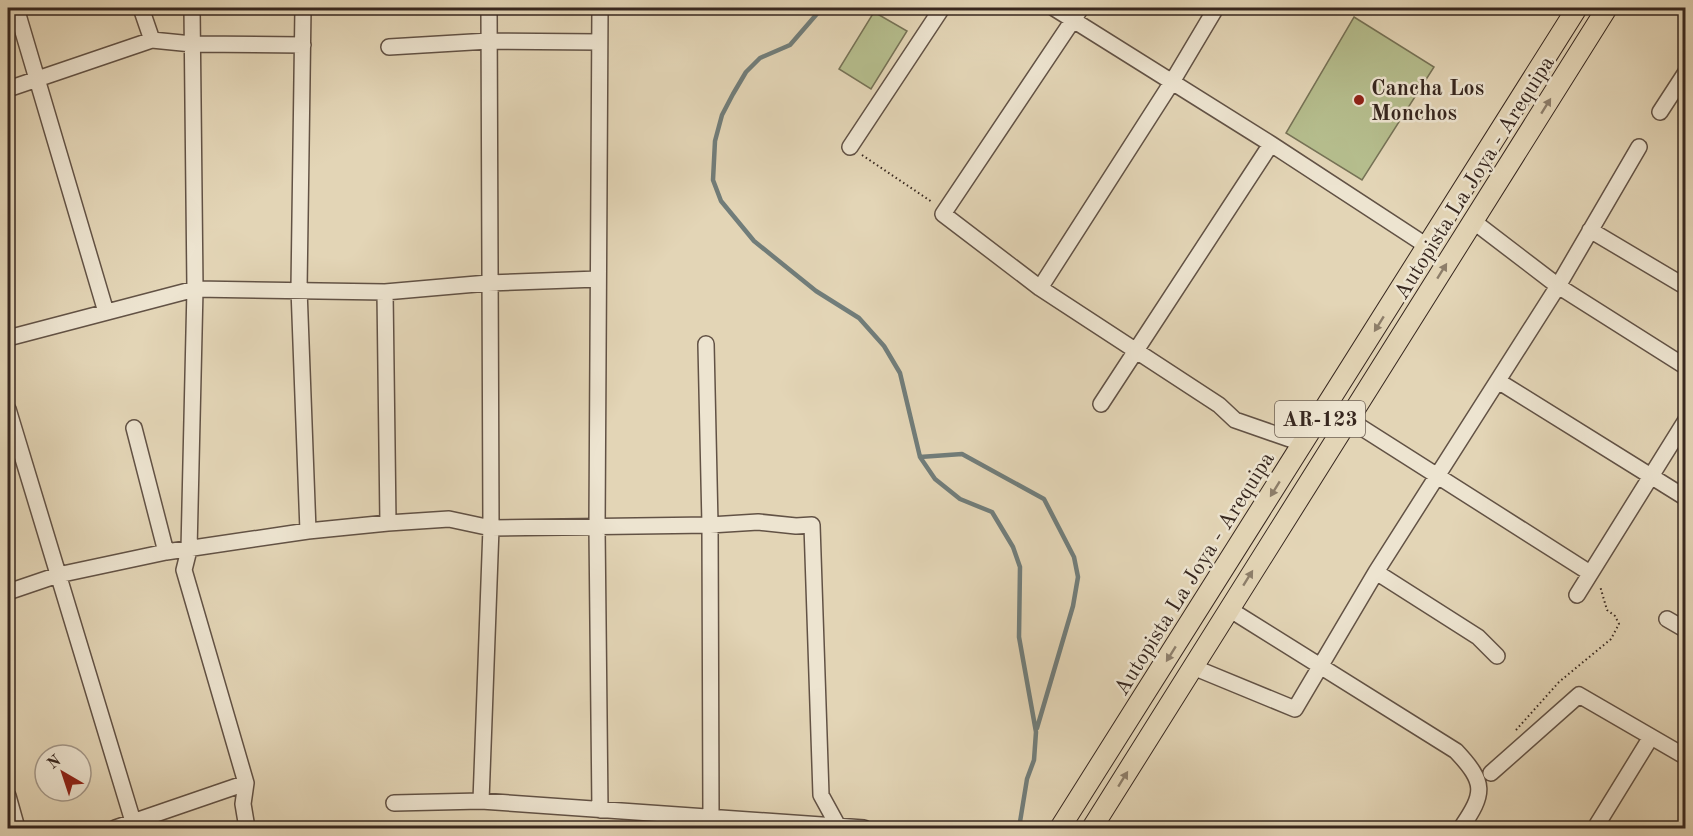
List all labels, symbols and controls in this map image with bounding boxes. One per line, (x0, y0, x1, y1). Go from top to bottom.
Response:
street label: Autopista La Joya - Arequipa (1390, 52, 1559, 304)
place label: Cancha Los Monchos (1371, 78, 1484, 125)
marker: Cancha Los Monchos (1352, 93, 1366, 107)
one-way arrow (1540, 98, 1551, 114)
one-way arrow (1436, 263, 1447, 279)
one-way arrow (1373, 316, 1384, 332)
road number: AR-123 (1275, 401, 1365, 437)
street label: Autopista La Joya - Arequipa (1110, 448, 1279, 700)
one-way arrow (1270, 481, 1281, 497)
one-way arrow (1243, 570, 1254, 586)
one-way arrow (1165, 646, 1176, 662)
north arrow (33, 743, 93, 803)
text: N (45, 752, 65, 773)
one-way arrow (1117, 771, 1128, 787)

